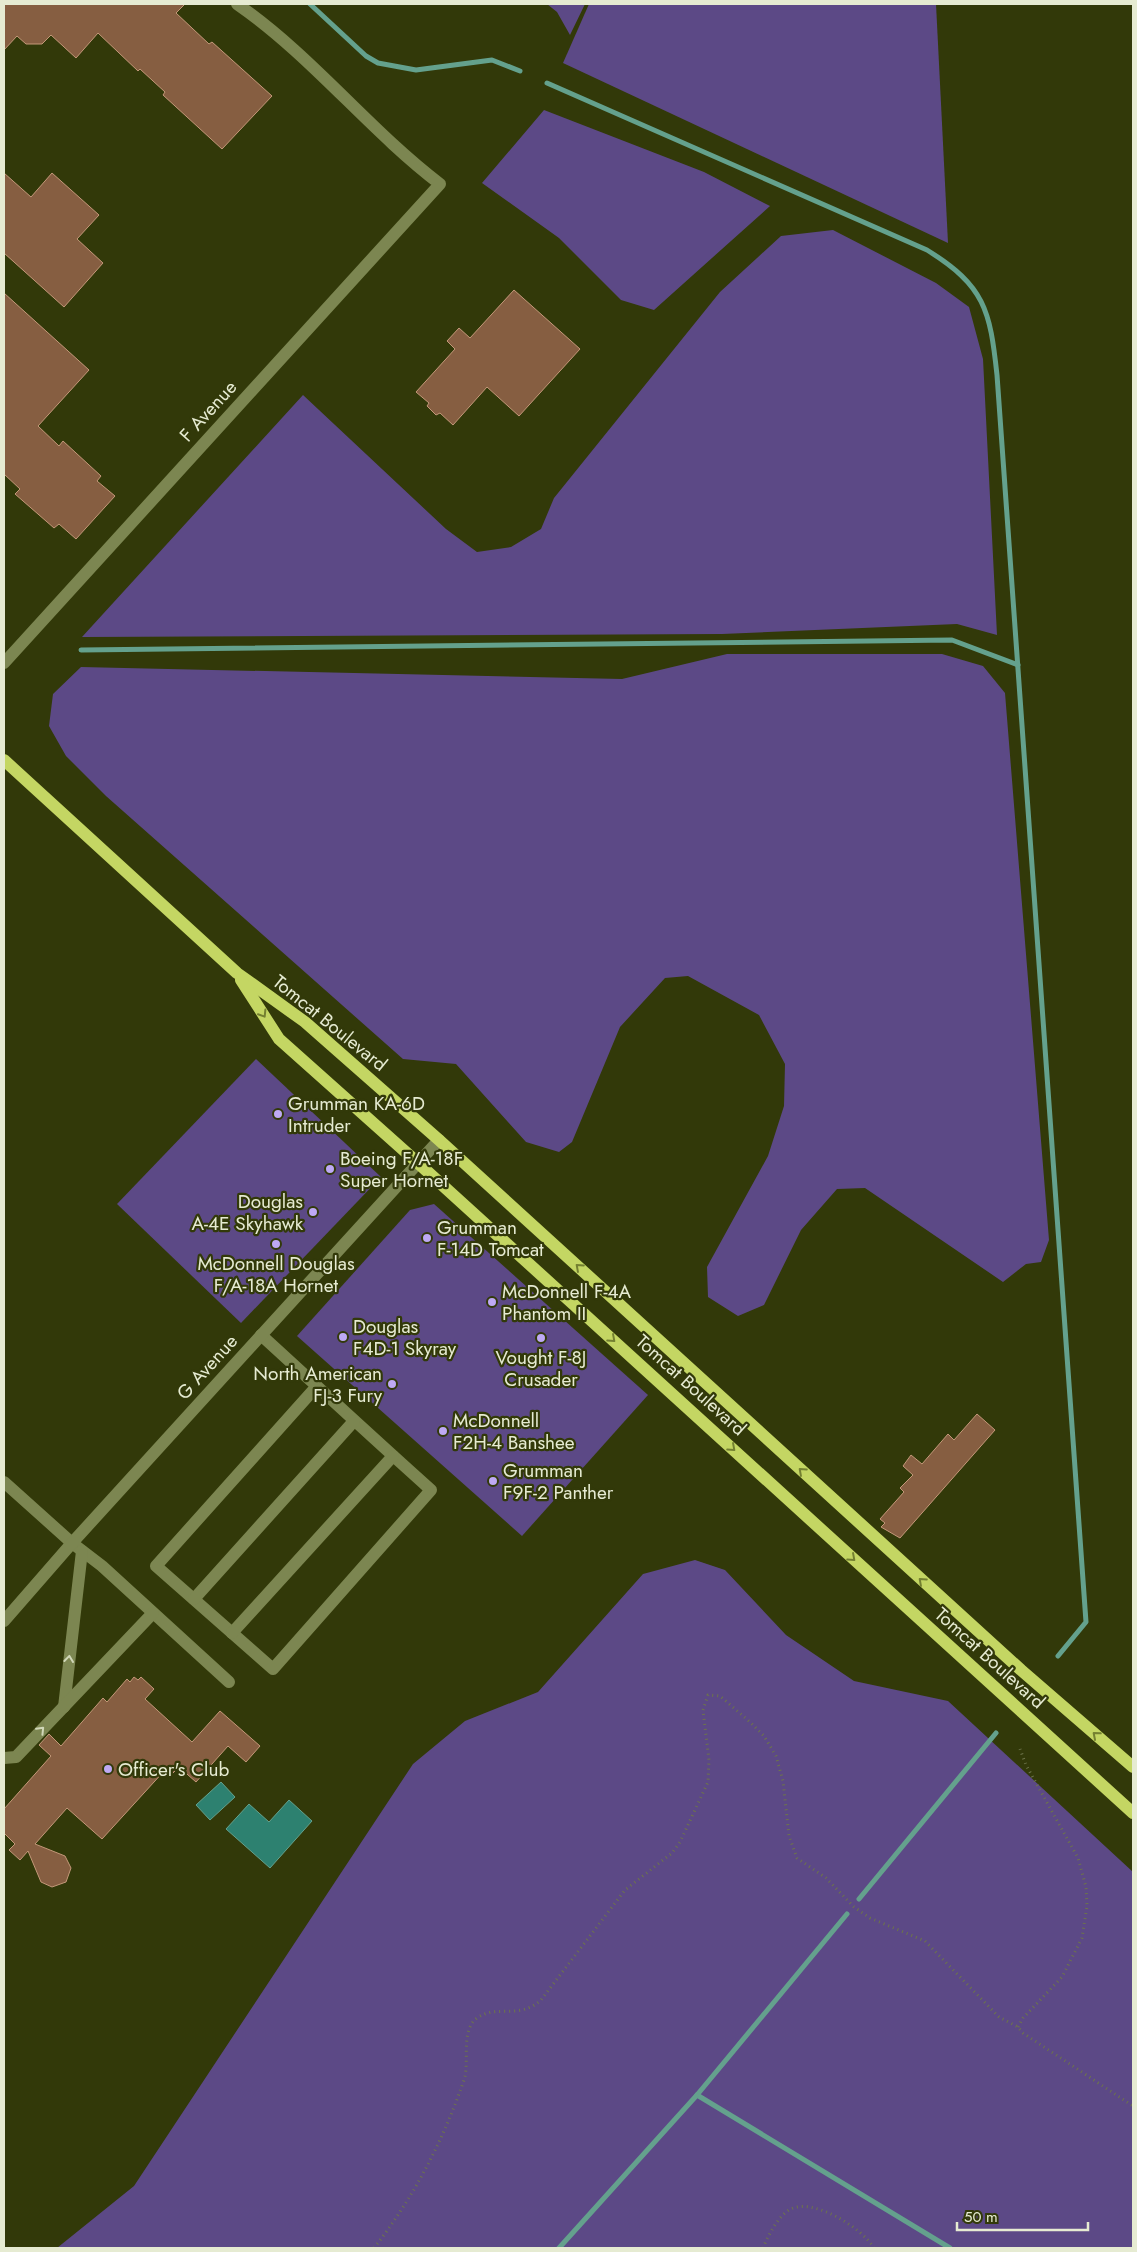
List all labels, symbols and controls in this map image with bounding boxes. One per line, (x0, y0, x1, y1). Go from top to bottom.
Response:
street label: F Avenue (173, 374, 243, 448)
street label: Tomcat Boulevard (267, 968, 393, 1078)
one-way arrow (257, 1009, 267, 1018)
place label: Grumman KA-6D Intruder (288, 1090, 425, 1139)
marker: Grumman KA-6D Intruder (272, 1108, 284, 1120)
place label: Boeing F/A-18F Super Hornet (340, 1145, 463, 1194)
marker: Boeing F/A-18F Super Hornet (324, 1163, 336, 1175)
place label: Douglas A-4E Skyhawk (192, 1188, 304, 1237)
marker: Douglas A-4E Skyhawk (307, 1206, 319, 1218)
place label: Grumman F-14D Tomcat (437, 1214, 544, 1263)
marker: Grumman F-14D Tomcat (421, 1232, 433, 1244)
marker: McDonnell Douglas F/A-18A Hornet (270, 1238, 282, 1250)
place label: McDonnell Douglas F/A-18A Hornet (197, 1250, 355, 1299)
one-way arrow (575, 1264, 584, 1273)
place label: McDonnell F-4A Phantom II (502, 1278, 632, 1327)
marker: McDonnell F-4A Phantom II (486, 1296, 498, 1308)
place label: Douglas F4D-1 Skyray (353, 1313, 457, 1362)
street label: G Avenue (170, 1328, 244, 1406)
street label: Tomcat Boulevard (630, 1328, 752, 1442)
marker: Douglas F4D-1 Skyray (337, 1331, 349, 1343)
marker: Vought F-8J Crusader (535, 1332, 547, 1344)
one-way arrow (607, 1333, 616, 1342)
place label: Vought F-8J Crusader (496, 1344, 586, 1393)
place label: North American FJ-3 Fury (253, 1360, 383, 1409)
marker: North American FJ-3 Fury (386, 1378, 398, 1390)
place label: McDonnell F2H-4 Banshee (453, 1407, 575, 1456)
marker: McDonnell F2H-4 Banshee (437, 1425, 449, 1437)
one-way arrow (727, 1442, 736, 1451)
place label: Grumman F9F-2 Panther (503, 1457, 614, 1506)
one-way arrow (799, 1468, 808, 1477)
marker: Grumman F9F-2 Panther (487, 1475, 499, 1487)
one-way arrow (847, 1552, 856, 1561)
one-way arrow (919, 1578, 928, 1587)
street label: Tomcat Boulevard (929, 1601, 1051, 1715)
one-way arrow (63, 1654, 74, 1662)
one-way arrow (35, 1727, 44, 1736)
one-way arrow (1093, 1731, 1102, 1740)
place label: Officer's Club (118, 1756, 229, 1783)
marker: Officer's Club (102, 1763, 114, 1775)
scale bar (957, 2200, 1088, 2232)
text: 50 m (964, 2206, 998, 2228)

